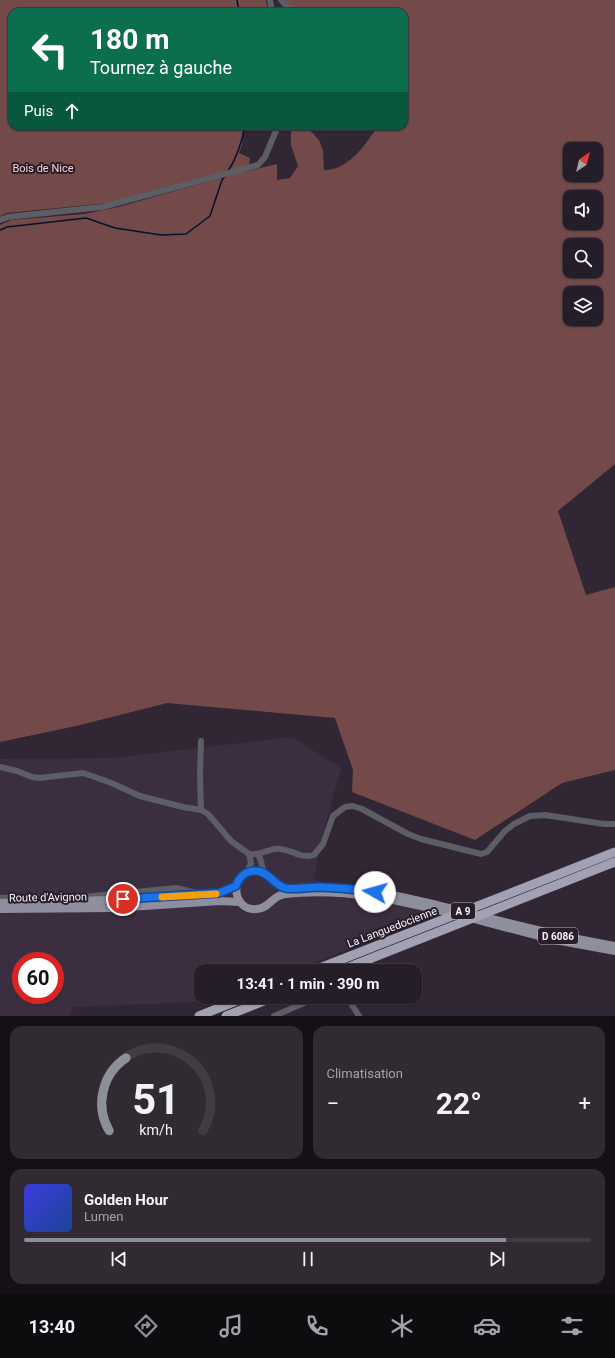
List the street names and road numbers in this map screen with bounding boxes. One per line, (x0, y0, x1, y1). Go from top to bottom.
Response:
street label: Route d'Avignon (9, 890, 87, 905)
road number: A 9 (451, 903, 475, 919)
street label: La Languedocienne (345, 904, 439, 951)
road number: D 6086 (538, 928, 578, 944)

